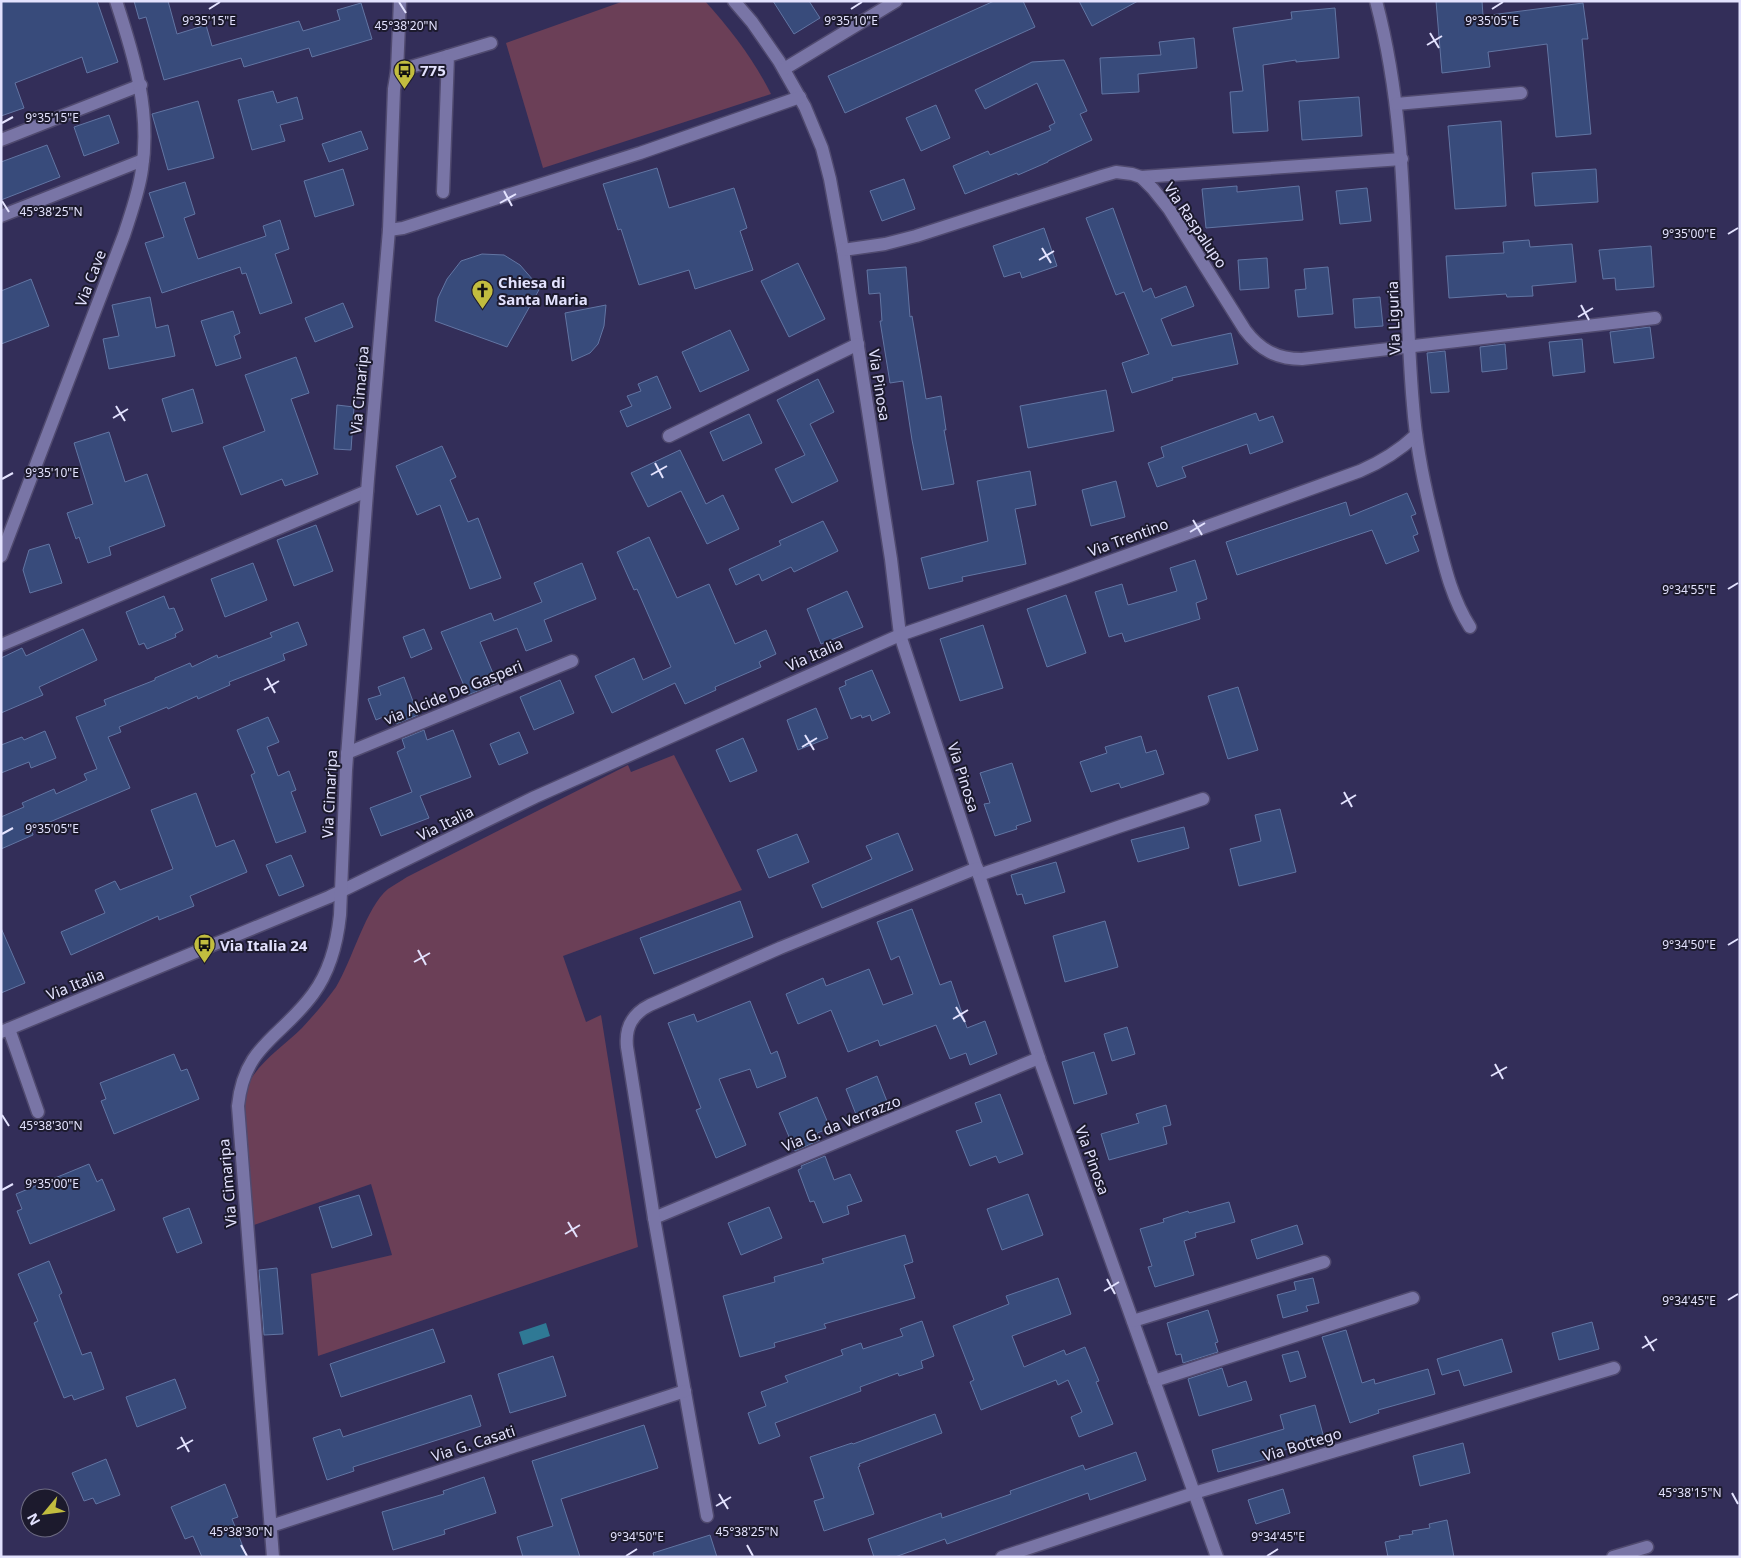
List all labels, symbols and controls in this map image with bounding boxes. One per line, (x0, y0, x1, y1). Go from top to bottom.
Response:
text: 9°35'15"E (182, 12, 236, 29)
text: 9°35'10"E (824, 12, 878, 29)
text: 9°35'05"E (1465, 12, 1519, 29)
text: 45°38'20"N (374, 17, 438, 34)
bus stop icon: 775 (392, 58, 416, 89)
place label: 775 (420, 60, 446, 80)
text: 9°35'15"E (25, 109, 79, 126)
street label: Via Raspalupo (1160, 178, 1232, 272)
text: 45°38'25"N (19, 203, 83, 220)
text: 9°35'00"E (1662, 225, 1716, 242)
street label: Via Cave (70, 247, 110, 309)
place label: Chiesa di Santa Maria (498, 272, 588, 309)
church icon: Chiesa di Santa Maria (470, 279, 494, 310)
street label: Via Liguria (1382, 281, 1404, 355)
street label: Via Cimaripa (345, 345, 373, 435)
street label: Via Pinosa (864, 348, 896, 422)
text: 9°35'10"E (25, 464, 79, 481)
street label: Via Trentino (1085, 513, 1171, 561)
text: 9°34'55"E (1662, 581, 1716, 598)
street label: Via Italia (782, 633, 846, 675)
street label: via Alcide De Gasperi (381, 655, 525, 729)
street label: Via Pinosa (943, 740, 985, 814)
street label: Via Cimaripa (317, 749, 341, 839)
street label: Via Italia (414, 801, 476, 845)
text: 9°35'05"E (25, 820, 79, 837)
bus stop icon: Via Italia 24 (192, 933, 216, 964)
place label: Via Italia 24 (220, 935, 308, 955)
text: 9°34'50"E (1662, 936, 1716, 953)
street label: Via Italia (43, 963, 107, 1005)
street label: Via G. da Verrazzo (779, 1090, 903, 1156)
text: 45°38'30"N (19, 1117, 83, 1134)
street label: Via Pinosa (1071, 1123, 1115, 1197)
street label: Via Cimaripa (213, 1138, 241, 1228)
text: 9°35'00"E (25, 1175, 79, 1192)
text: 9°34'45"E (1662, 1292, 1716, 1309)
street label: Via G. Casati (429, 1420, 517, 1466)
street label: Via Bottego (1260, 1423, 1344, 1465)
text: 45°38'15"N (1658, 1484, 1722, 1501)
north arrow (20, 1488, 70, 1538)
text: N (22, 1510, 44, 1529)
text: 45°38'30"N (209, 1523, 273, 1540)
text: 45°38'25"N (715, 1523, 779, 1540)
text: 9°34'50"E (610, 1528, 664, 1545)
text: 9°34'45"E (1251, 1528, 1305, 1545)

